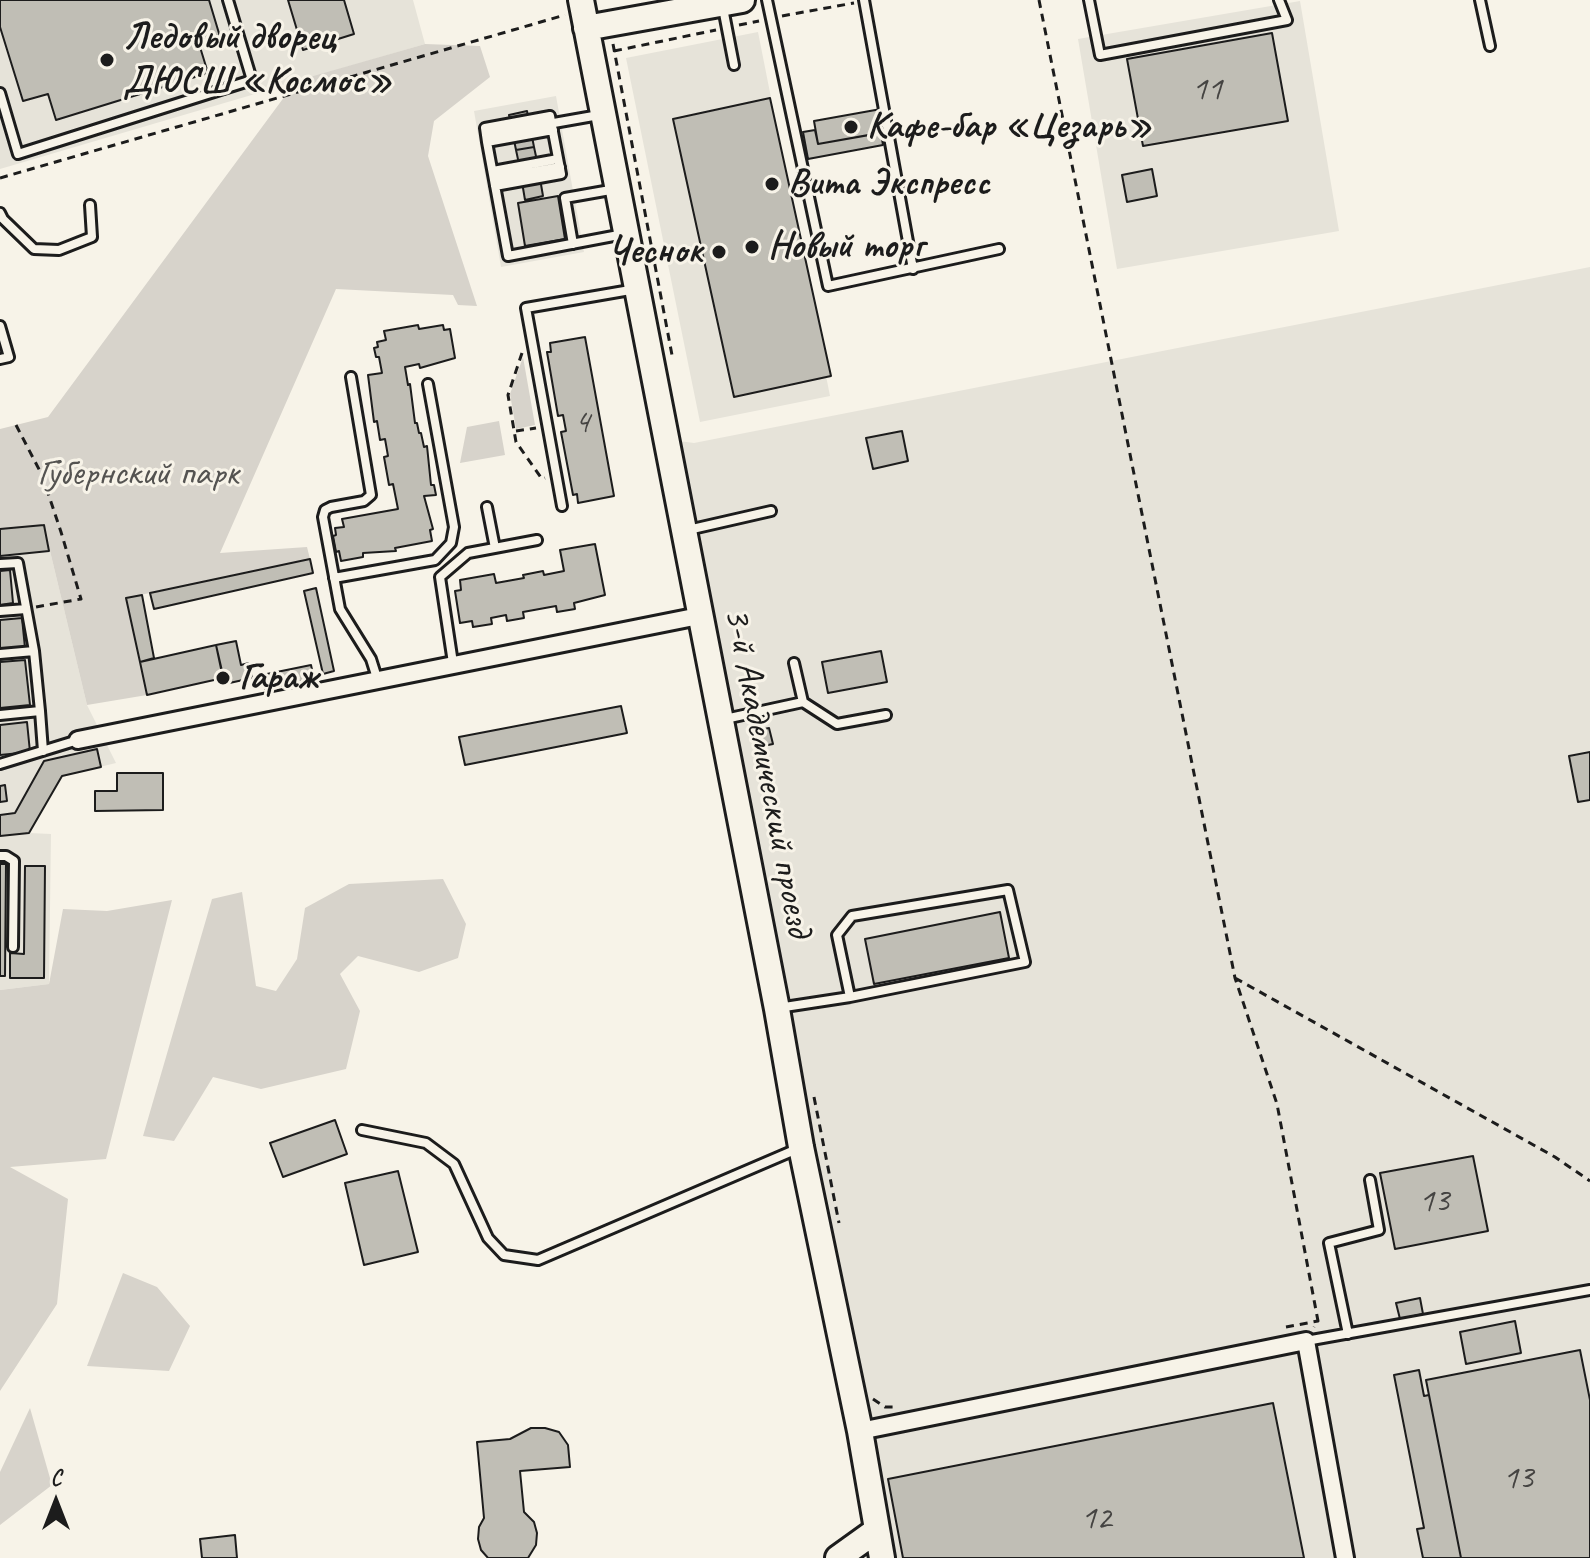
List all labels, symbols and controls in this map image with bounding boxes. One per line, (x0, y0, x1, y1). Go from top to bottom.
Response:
place label: Ледовый дворец ДЮСШ «Космос» (123, 15, 392, 104)
marker: Ледовый дворец ДЮСШ «Космос» (98, 51, 116, 69)
house number: 11 (1192, 70, 1222, 110)
place label: Кафе-бар «Цезарь» (867, 104, 1152, 150)
marker: Кафе-бар «Цезарь» (842, 118, 860, 136)
place label: Вита Экспресс (788, 161, 990, 207)
marker: Вита Экспресс (763, 175, 781, 193)
place label: Новый торг (768, 224, 924, 270)
place label: Чеснок (607, 229, 703, 275)
marker: Новый торг (743, 238, 761, 256)
marker: Чеснок (710, 243, 728, 261)
house number: 4 (574, 403, 590, 443)
park label: Губернский парк (37, 451, 239, 497)
street label: 3-й Академический проезд (713, 603, 821, 941)
place label: Гараж (239, 655, 318, 701)
marker: Гараж (214, 669, 232, 687)
house number: 13 (1419, 1182, 1449, 1222)
house number: 13 (1503, 1459, 1533, 1499)
north arrow (16, 1462, 96, 1542)
text: С (51, 1464, 61, 1492)
house number: 12 (1081, 1499, 1111, 1539)

